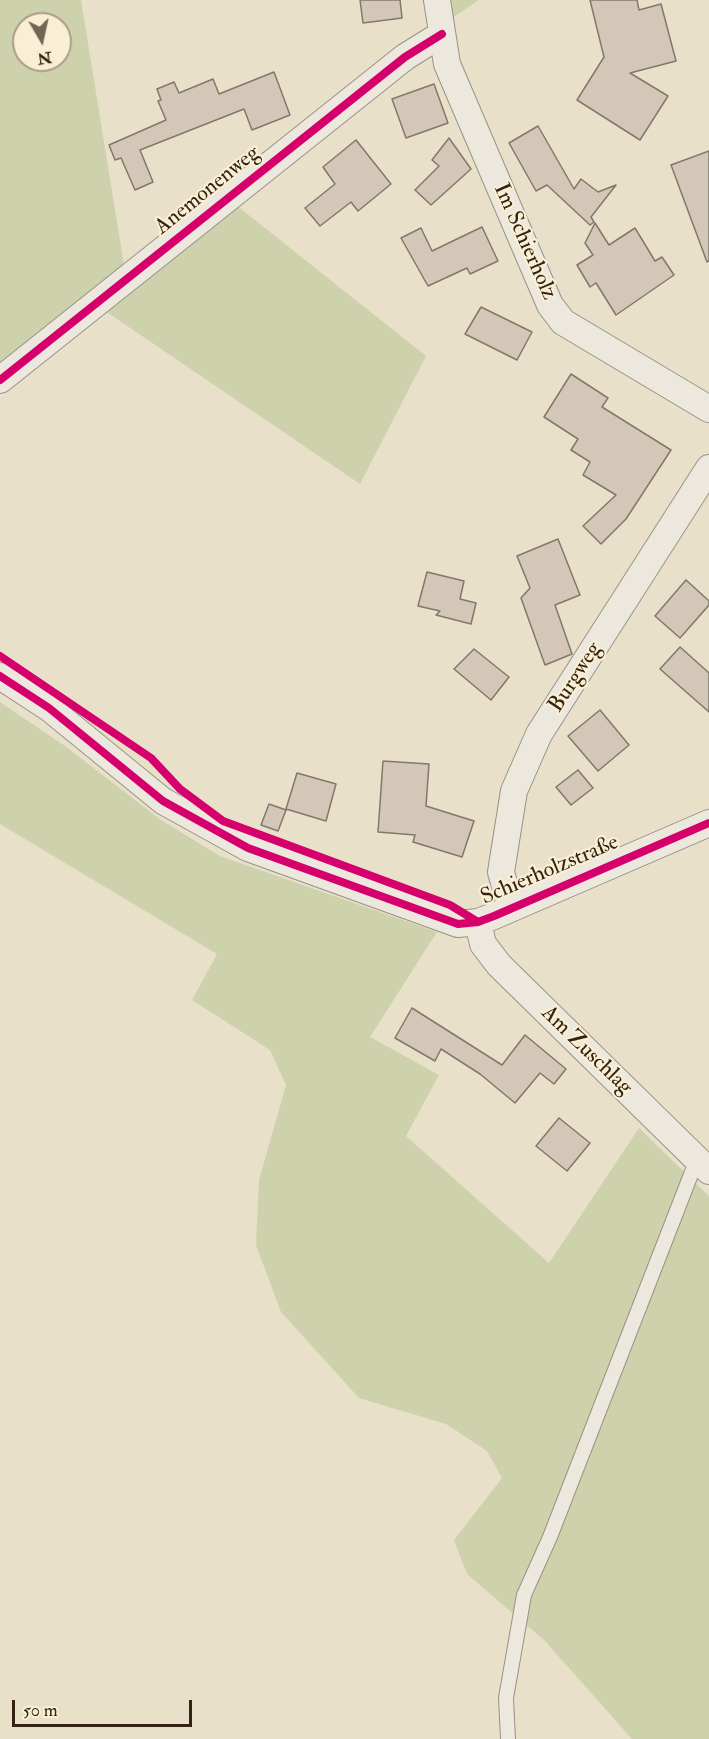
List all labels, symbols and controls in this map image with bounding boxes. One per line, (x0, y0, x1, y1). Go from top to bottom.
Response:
north arrow (12, 12, 72, 72)
text: N (36, 47, 53, 69)
street label: Anemonenweg (150, 141, 266, 241)
street label: Im Schierholz (487, 180, 561, 304)
street label: Burgweg (544, 638, 608, 718)
street label: Schierholzstraße (477, 830, 623, 912)
street label: Am Zuschlag (535, 1001, 637, 1101)
scale bar (15, 1688, 195, 1726)
text: 50 m (23, 1699, 58, 1722)

